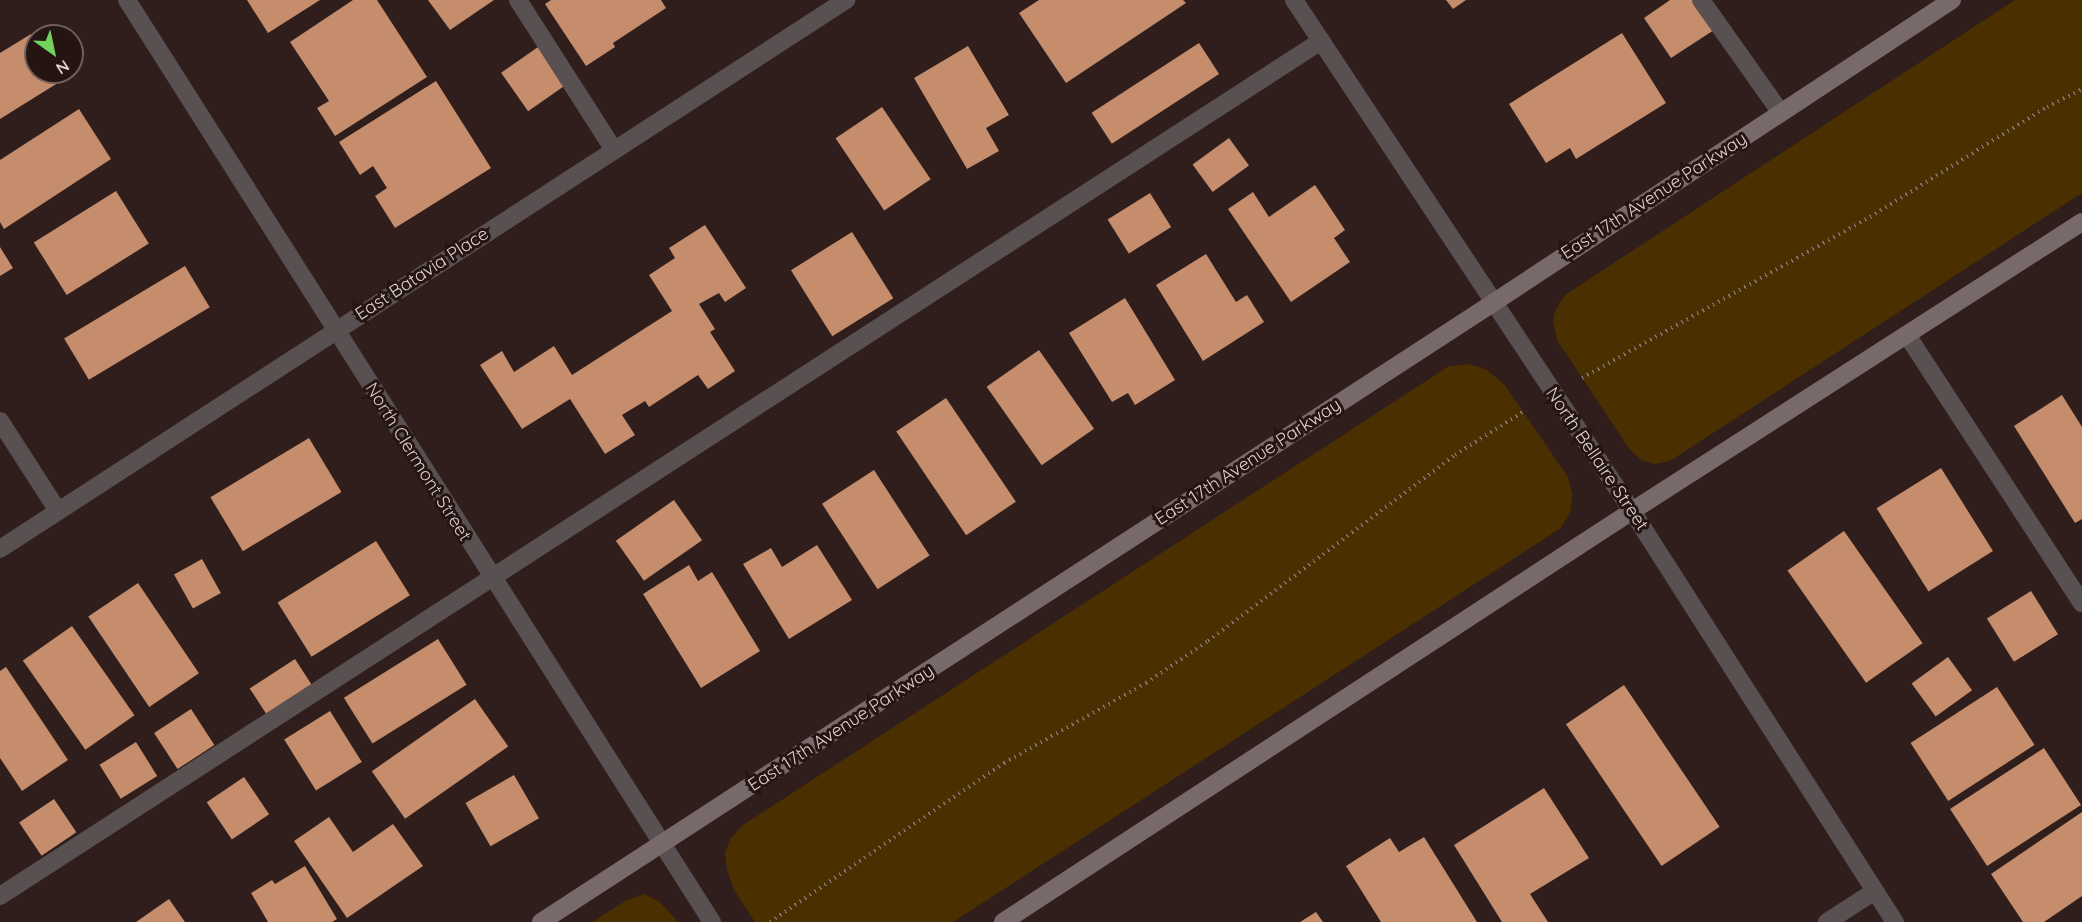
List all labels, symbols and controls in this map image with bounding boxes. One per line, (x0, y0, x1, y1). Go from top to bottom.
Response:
north arrow (24, 24, 84, 84)
text: N (52, 56, 73, 79)
street label: East 17th Avenue Parkway (1557, 128, 1751, 264)
street label: East Batavia Place (351, 223, 493, 325)
street label: North Clermont Street (360, 379, 476, 545)
street label: North Bellaire Street (1541, 383, 1653, 535)
street label: East 17th Avenue Parkway (1151, 394, 1345, 530)
street label: East 17th Avenue Parkway (744, 660, 938, 796)

